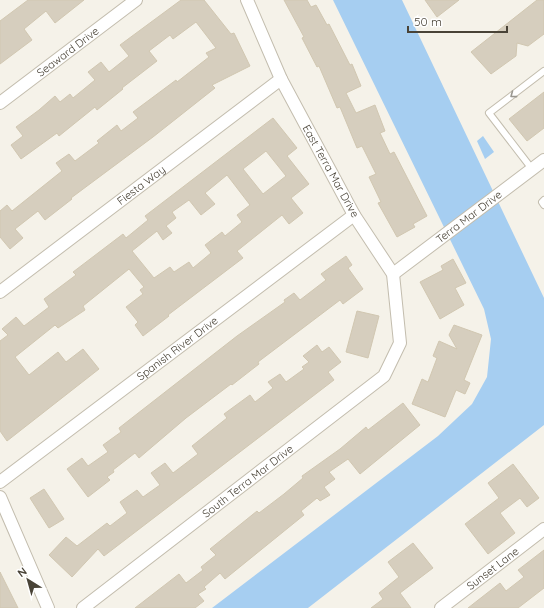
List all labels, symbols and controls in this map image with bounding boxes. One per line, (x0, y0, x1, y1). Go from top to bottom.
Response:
scale bar (408, 8, 507, 34)
text: 50 m (414, 14, 442, 29)
street label: Seaward Drive (34, 24, 102, 80)
one-way arrow (510, 90, 517, 97)
street label: East Terra Mar Drive (300, 122, 362, 220)
street label: Fiesta Way (114, 162, 168, 208)
street label: Terra Mar Drive (433, 187, 505, 246)
street label: Spanish River Drive (134, 313, 221, 383)
street label: South Terra Mar Drive (199, 442, 296, 521)
street label: Sunset Lane (464, 544, 521, 593)
north arrow (8, 560, 48, 600)
text: N (15, 564, 29, 580)

